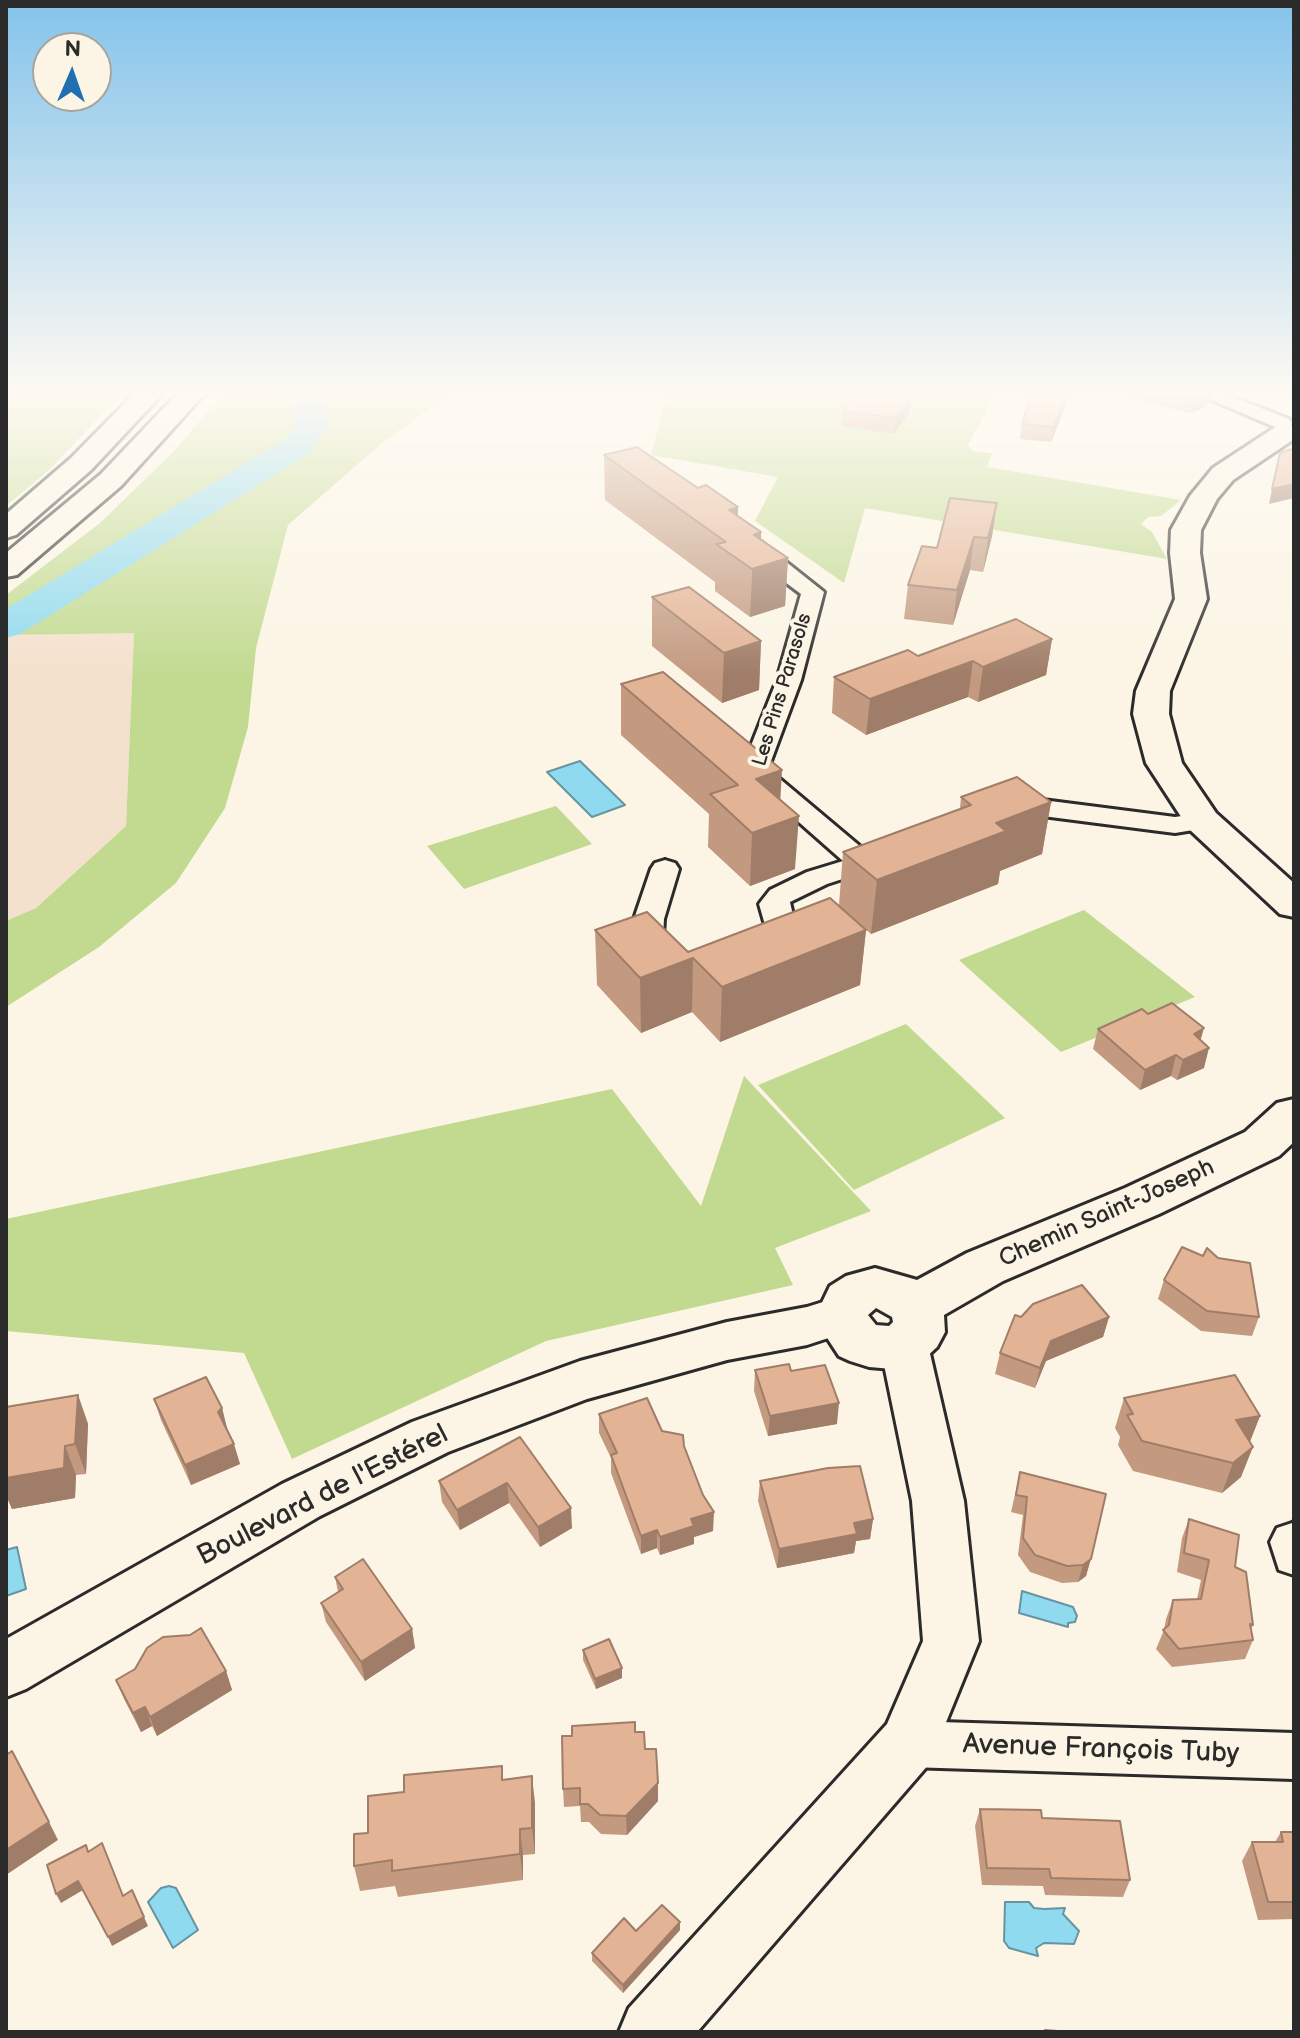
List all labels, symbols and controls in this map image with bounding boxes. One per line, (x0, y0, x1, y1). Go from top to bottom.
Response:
north arrow (32, 32, 112, 112)
text: N (64, 36, 82, 63)
street label: Les Pins Parasols (748, 611, 818, 769)
street label: Chemin Saint-Joseph (995, 1154, 1219, 1274)
street label: Boulevard de l'Estérel (192, 1418, 454, 1574)
street label: Avenue François Tuby (962, 1728, 1240, 1772)

